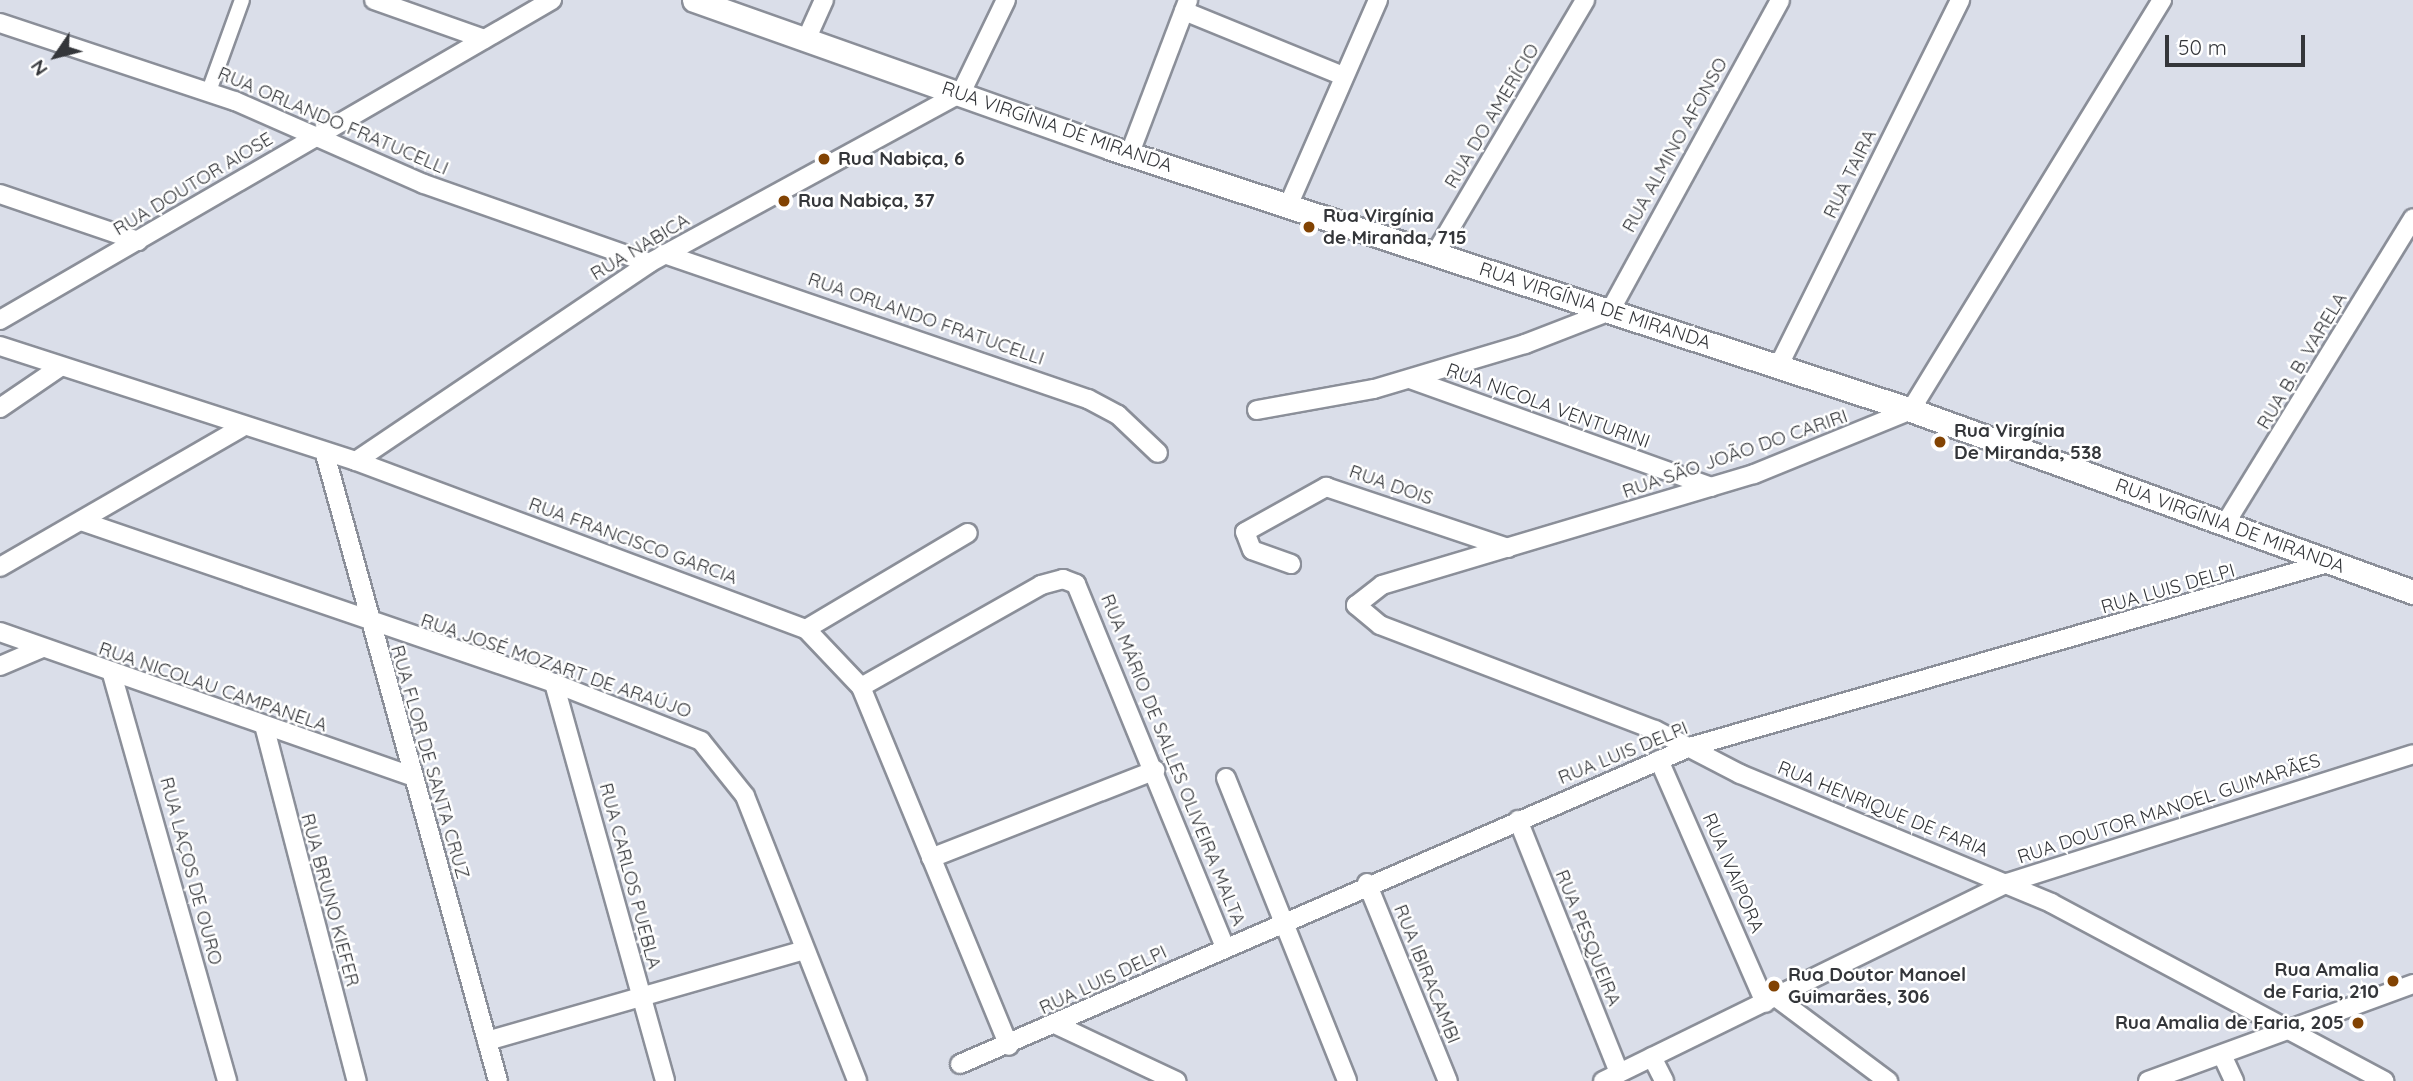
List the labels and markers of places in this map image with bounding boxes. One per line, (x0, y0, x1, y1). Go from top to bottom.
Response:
place label: Rua Nabiça, 6 (838, 148, 964, 170)
marker: Rua Nabiça, 6 (816, 151, 832, 167)
place label: Rua Nabiça, 37 (798, 190, 935, 212)
marker: Rua Nabiça, 37 (776, 193, 792, 209)
place label: Rua Virgínia de Miranda, 715 (1323, 205, 1467, 249)
marker: Rua Virgínia de Miranda, 715 (1301, 219, 1317, 235)
place label: Rua Virgínia De Miranda, 538 (1954, 420, 2102, 464)
marker: Rua Virgínia De Miranda, 538 (1932, 434, 1948, 450)
place label: Rua Amalia de Faria, 210 (2263, 959, 2379, 1003)
place label: Rua Doutor Manoel Guimarães, 306 (1788, 964, 1966, 1008)
marker: Rua Amalia de Faria, 210 (2385, 973, 2401, 989)
marker: Rua Doutor Manoel Guimarães, 306 (1766, 978, 1782, 994)
place label: Rua Amalia de Faria, 205 (2115, 1012, 2344, 1034)
marker: Rua Amalia de Faria, 205 (2350, 1015, 2366, 1031)

